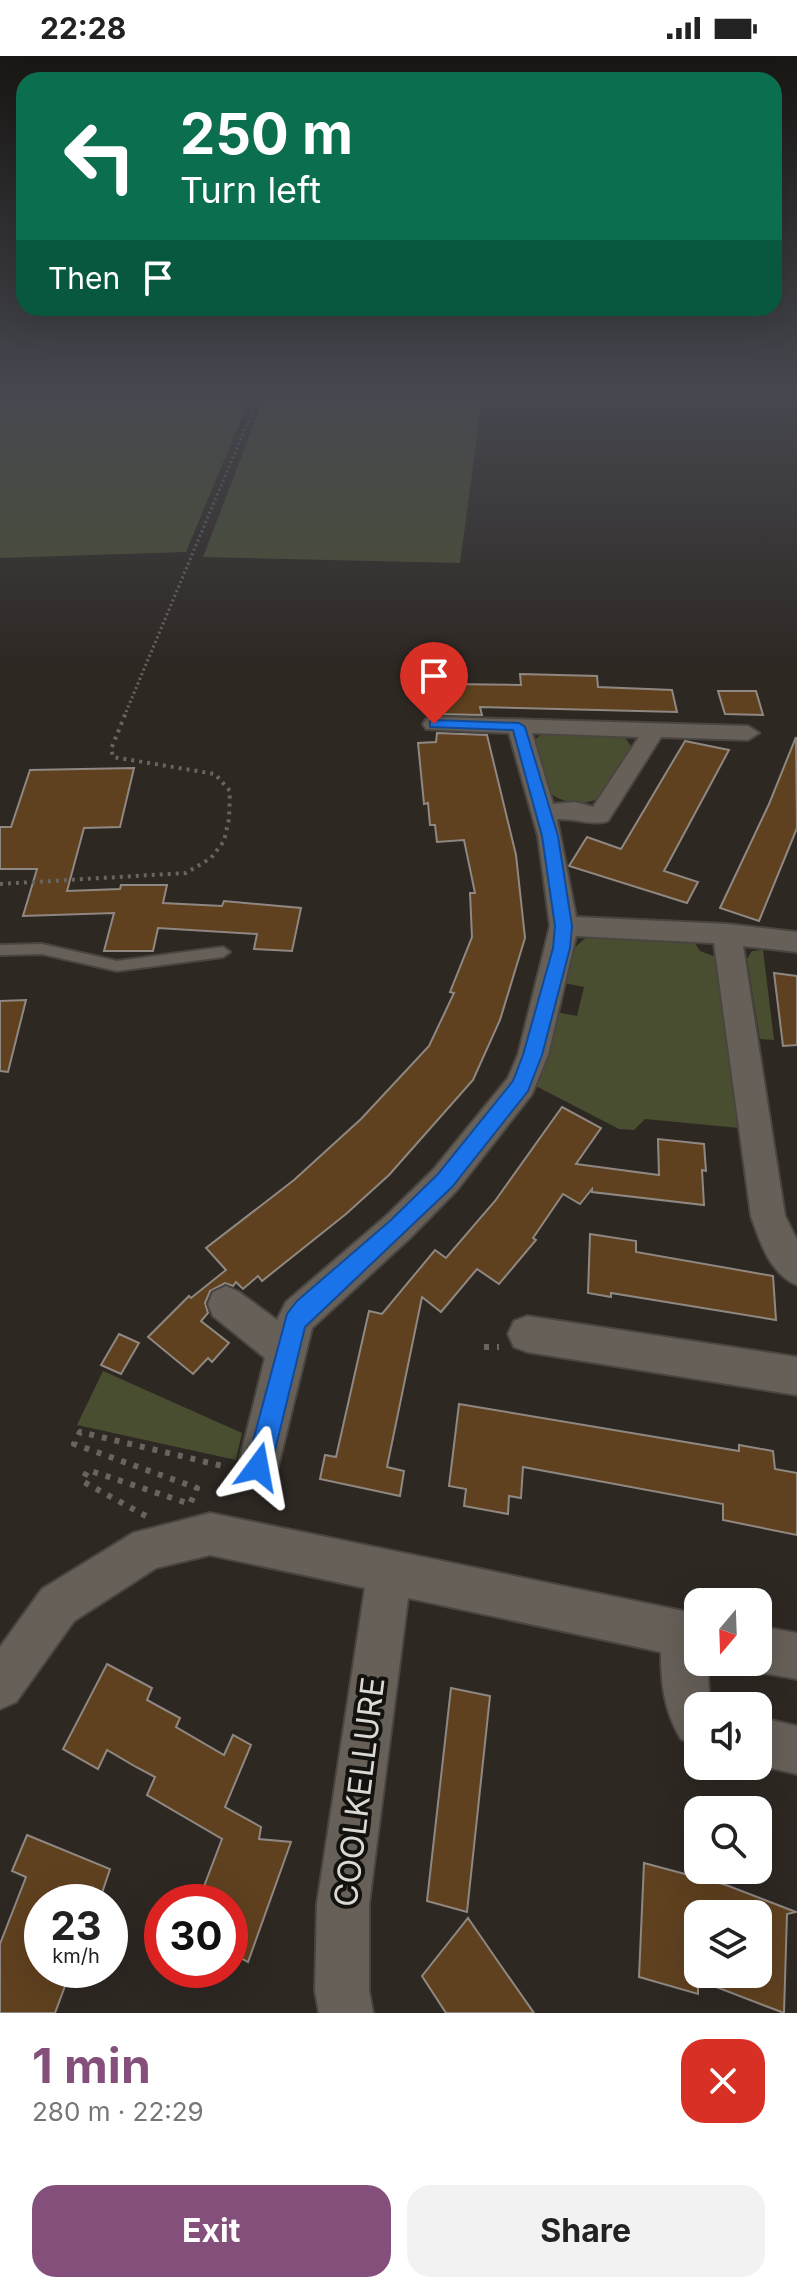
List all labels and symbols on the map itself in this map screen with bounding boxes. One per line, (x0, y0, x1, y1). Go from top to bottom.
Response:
pin (400, 642, 468, 724)
position arrow (216, 1425, 300, 1509)
north arrow (684, 1588, 772, 1676)
street label: COOLKELLURE (326, 1675, 392, 1909)
speed limit sign: 30 (144, 1884, 248, 1988)

